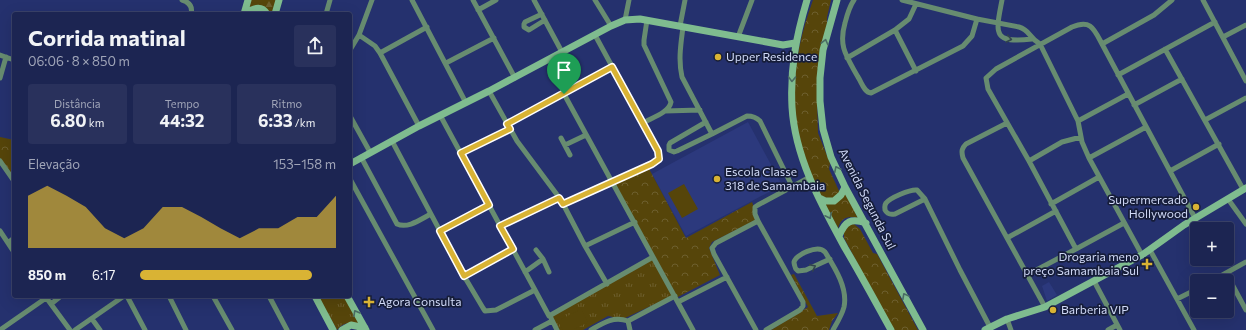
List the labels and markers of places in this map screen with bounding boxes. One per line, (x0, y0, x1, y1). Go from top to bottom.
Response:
place label: Upper Residence (726, 49, 817, 63)
marker: Upper Residence (713, 52, 723, 62)
pin (547, 53, 581, 94)
place label: Escola Classe 318 de Samambaia (725, 164, 825, 192)
marker: Escola Classe 318 de Samambaia (712, 174, 722, 184)
place label: Supermercado Hollywood (1108, 192, 1188, 220)
marker: Supermercado Hollywood (1191, 202, 1201, 212)
place label: Drogaria meno preço Samambaia Sul (1023, 249, 1139, 277)
marker: Drogaria meno preço Samambaia Sul (1142, 259, 1152, 269)
place label: Agora Consulta (378, 294, 461, 308)
marker: Agora Consulta (363, 296, 375, 308)
place label: Barberia VIP (1061, 302, 1129, 316)
marker: Barberia VIP (1048, 305, 1058, 315)

